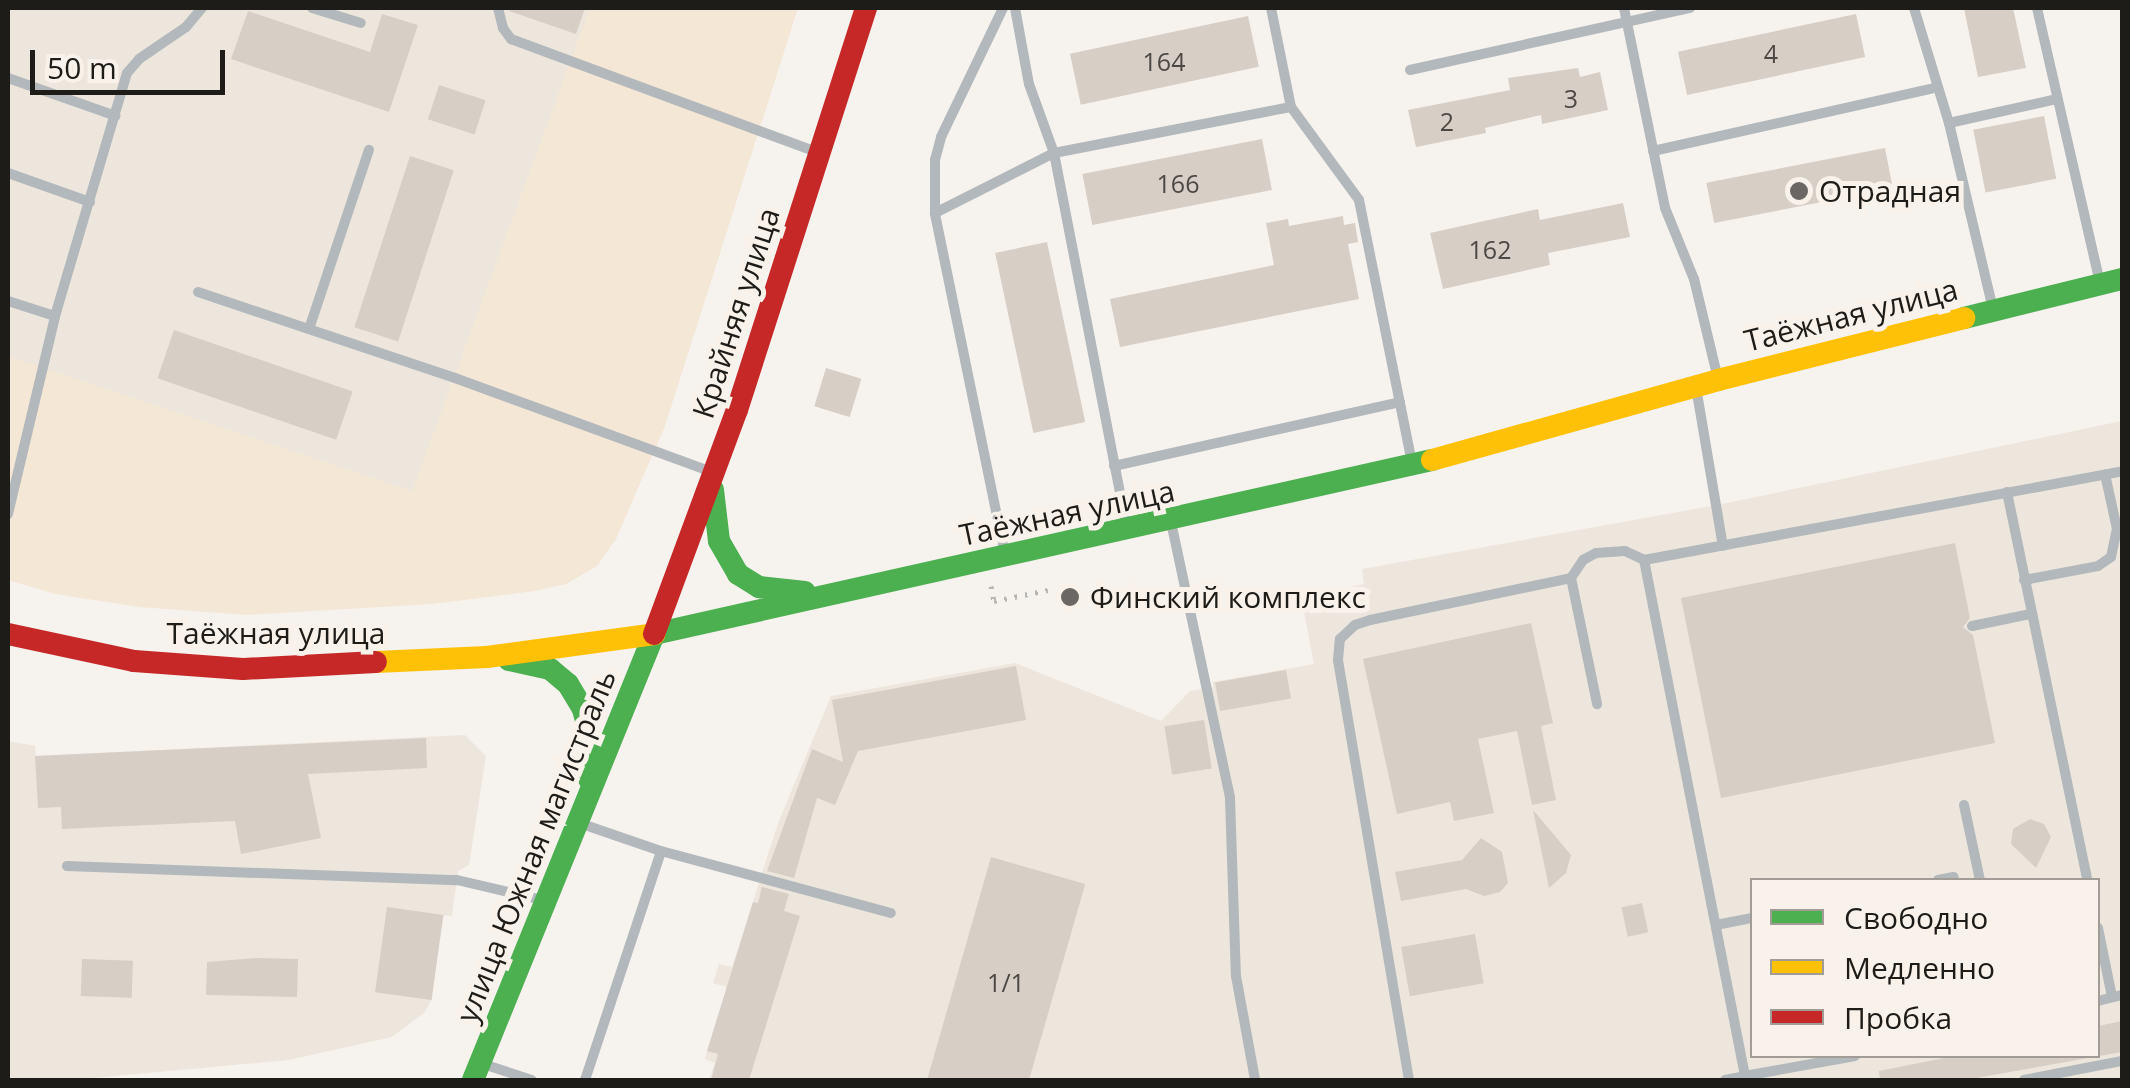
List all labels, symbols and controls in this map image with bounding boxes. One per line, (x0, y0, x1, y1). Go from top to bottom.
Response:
scale bar (35, 30, 230, 92)
house number: 4 (1764, 38, 1778, 68)
house number: 164 (1143, 46, 1185, 76)
text: 50 m (47, 47, 117, 88)
house number: 3 (1564, 83, 1578, 113)
house number: 2 (1440, 106, 1454, 136)
house number: 166 (1157, 168, 1199, 198)
place label: Отрадная (1819, 173, 1961, 209)
marker: Отрадная (1788, 180, 1810, 202)
street label: Крайняя улица (685, 203, 787, 423)
house number: 162 (1469, 234, 1511, 264)
street label: Таёжная улица (1740, 271, 1962, 359)
street label: Таёжная улица (956, 473, 1178, 553)
place label: Финский комплекс (1090, 579, 1366, 615)
marker: Финский комплекс (1059, 586, 1081, 608)
street label: Таёжная улица (167, 615, 385, 651)
street label: улица Южная магистраль (449, 664, 623, 1028)
legend (1750, 878, 2100, 1058)
text: Свободно (1844, 897, 1988, 938)
text: Медленно (1844, 947, 1995, 988)
house number: 1/1 (987, 967, 1025, 997)
text: Пробка (1844, 997, 1952, 1038)

